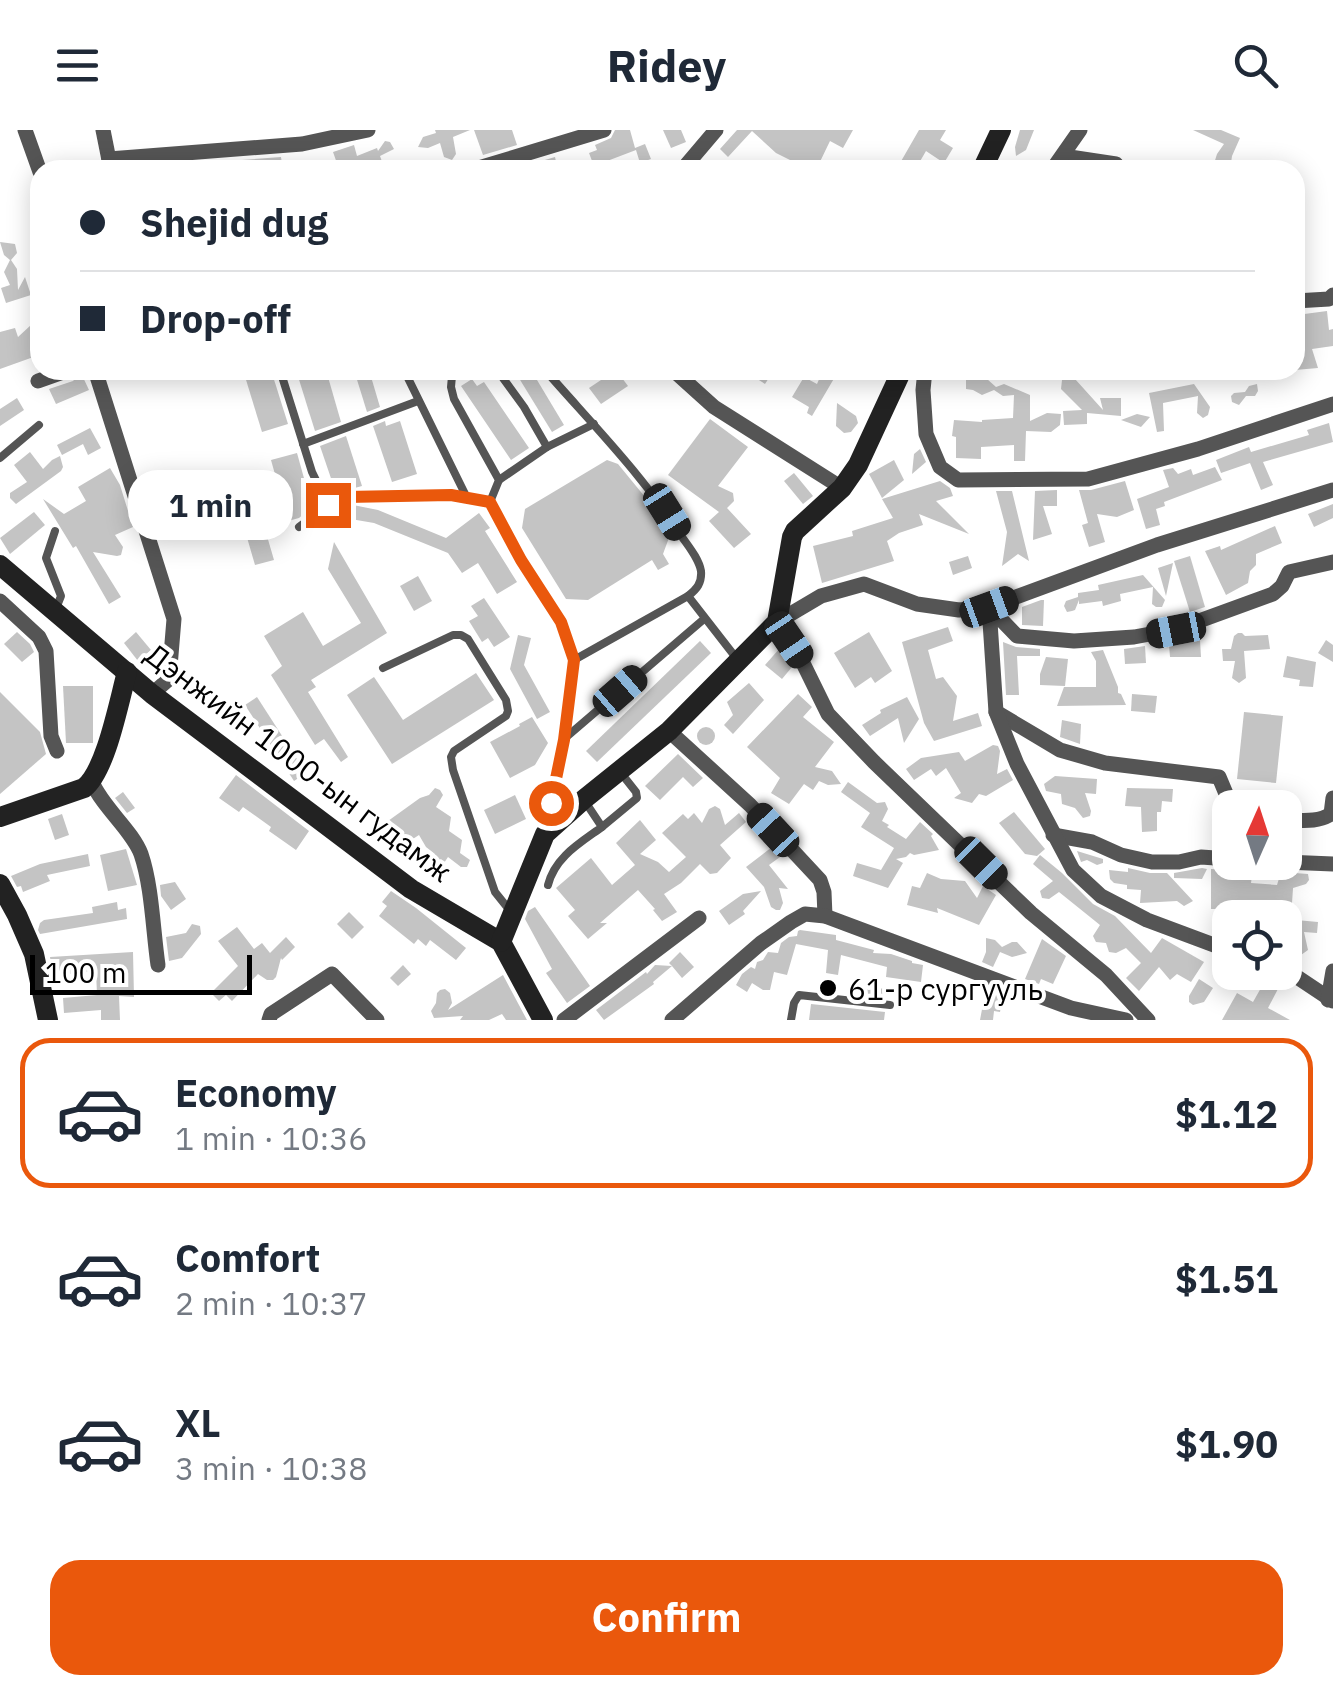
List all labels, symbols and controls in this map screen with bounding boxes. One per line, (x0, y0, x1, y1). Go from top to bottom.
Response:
text: Ridey (607, 36, 726, 94)
icon: menu (50, 38, 105, 93)
icon: search (1228, 38, 1283, 93)
text: Shejid dug (140, 198, 328, 247)
text: Drop-off (140, 294, 291, 343)
callout: 1 min (128, 470, 293, 540)
car (638, 479, 696, 545)
route end (306, 483, 351, 528)
text: 1 min (169, 484, 252, 526)
car (956, 583, 1022, 631)
car (760, 607, 818, 673)
car (1144, 610, 1208, 650)
street label: Дэнжийн 1000-ын гудамж (138, 634, 460, 890)
car (588, 660, 652, 722)
route start (529, 781, 574, 826)
north arrow (1212, 790, 1302, 880)
map controls (1212, 790, 1302, 990)
car (742, 798, 804, 862)
car (949, 831, 1013, 895)
button: locate (1212, 900, 1302, 990)
scale bar (30, 950, 252, 994)
text: 100 m (45, 954, 126, 991)
place label: 61-р сургууль (848, 969, 1043, 1008)
marker: 61-р сургууль (817, 977, 839, 999)
icon: car (55, 1068, 145, 1158)
text: Economy (175, 1068, 337, 1117)
text: $1.12 (1175, 1089, 1278, 1138)
text: 1 min · 10:36 (175, 1117, 368, 1159)
icon: car (55, 1233, 145, 1323)
text: Comfort (175, 1233, 320, 1282)
text: $1.51 (1175, 1254, 1278, 1303)
text: 2 min · 10:37 (175, 1282, 368, 1324)
icon: car (55, 1398, 145, 1488)
text: XL (175, 1398, 221, 1447)
text: $1.90 (1175, 1419, 1278, 1468)
text: 3 min · 10:38 (175, 1447, 368, 1489)
button: Confirm (50, 1560, 1283, 1675)

